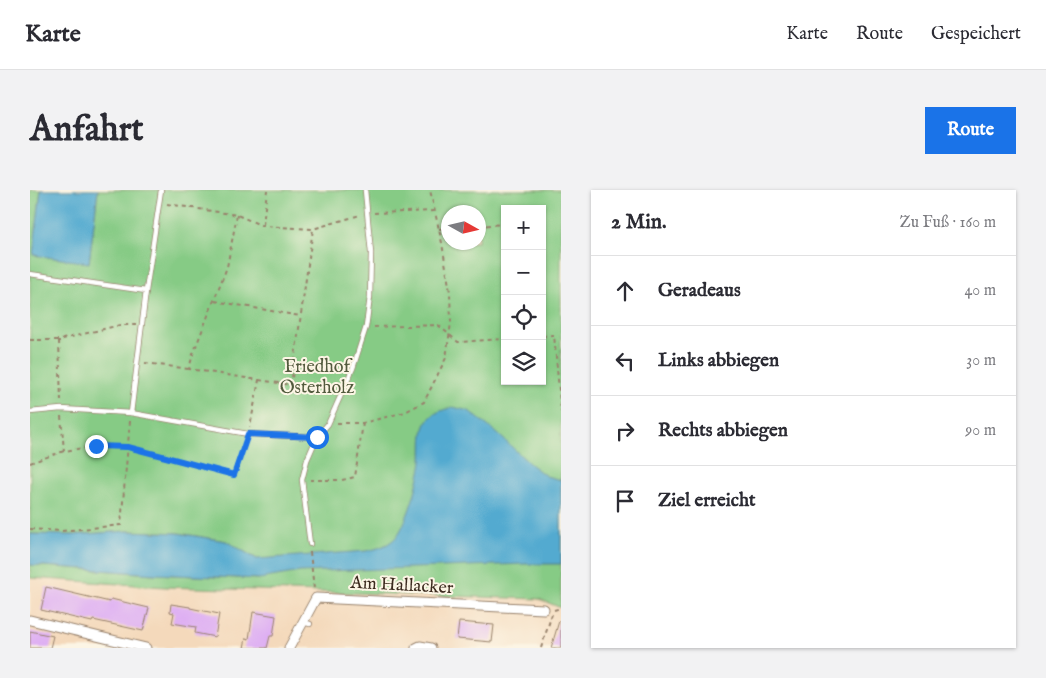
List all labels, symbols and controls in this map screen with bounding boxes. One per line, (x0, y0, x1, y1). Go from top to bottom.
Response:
text: Karte (25, 19, 81, 50)
text: Karte (786, 23, 828, 46)
text: Route (856, 23, 903, 46)
text: Gespeichert (931, 23, 1021, 46)
button: Route (925, 107, 1016, 154)
text: Anfahrt (30, 108, 144, 153)
north arrow (441, 205, 486, 250)
map controls (501, 205, 546, 385)
button: + (501, 205, 546, 250)
text: 2 Min. (611, 209, 667, 236)
text: Zu Fuß · 160 m (899, 213, 996, 233)
button: − (501, 250, 546, 295)
icon: ahead (611, 277, 639, 305)
text: Geradeaus (658, 279, 741, 303)
text: 40 m (964, 281, 996, 301)
button: locate (501, 295, 546, 340)
button: layers (501, 340, 546, 385)
icon: left (611, 347, 639, 375)
text: Links abbiegen (658, 349, 779, 373)
text: 30 m (966, 351, 996, 371)
park label: Friedhof Osterholz (280, 356, 354, 400)
icon: right (611, 417, 639, 445)
text: Rechts abbiegen (658, 419, 788, 443)
text: 90 m (965, 421, 996, 441)
route start (306, 426, 329, 449)
route end (85, 435, 108, 458)
icon: arrive (611, 487, 639, 515)
text: Ziel erreicht (658, 489, 756, 513)
street label: Am Hallacker (349, 572, 454, 600)

